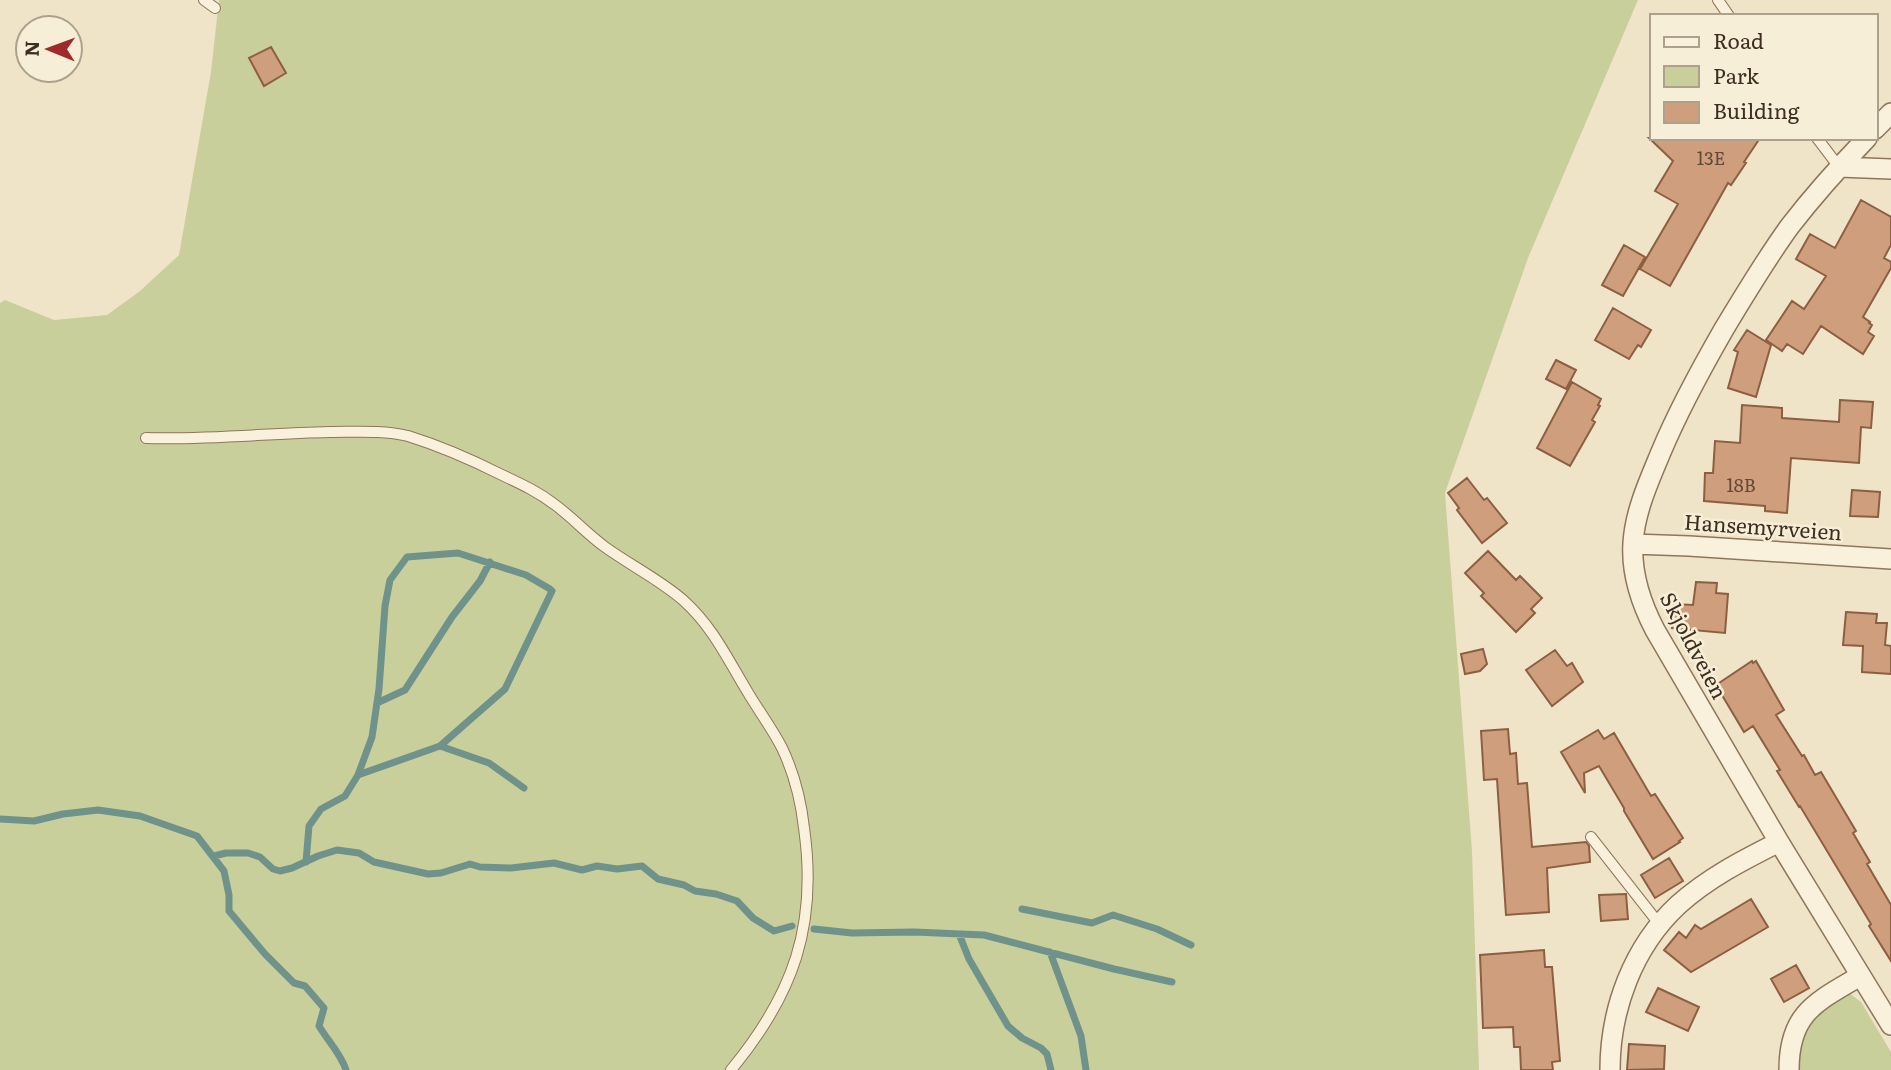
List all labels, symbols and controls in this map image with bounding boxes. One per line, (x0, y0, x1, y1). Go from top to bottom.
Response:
north arrow (14, 14, 84, 84)
legend (1650, 14, 1877, 140)
text: Road (1713, 24, 1764, 55)
text: N (17, 40, 45, 57)
text: Park (1713, 59, 1759, 90)
text: Building (1713, 94, 1800, 125)
house number: 13E (1697, 144, 1725, 171)
house number: 18B (1726, 471, 1756, 498)
street label: Hansemyrveien (1683, 505, 1843, 546)
street label: Skjoldveien (1654, 586, 1736, 704)

